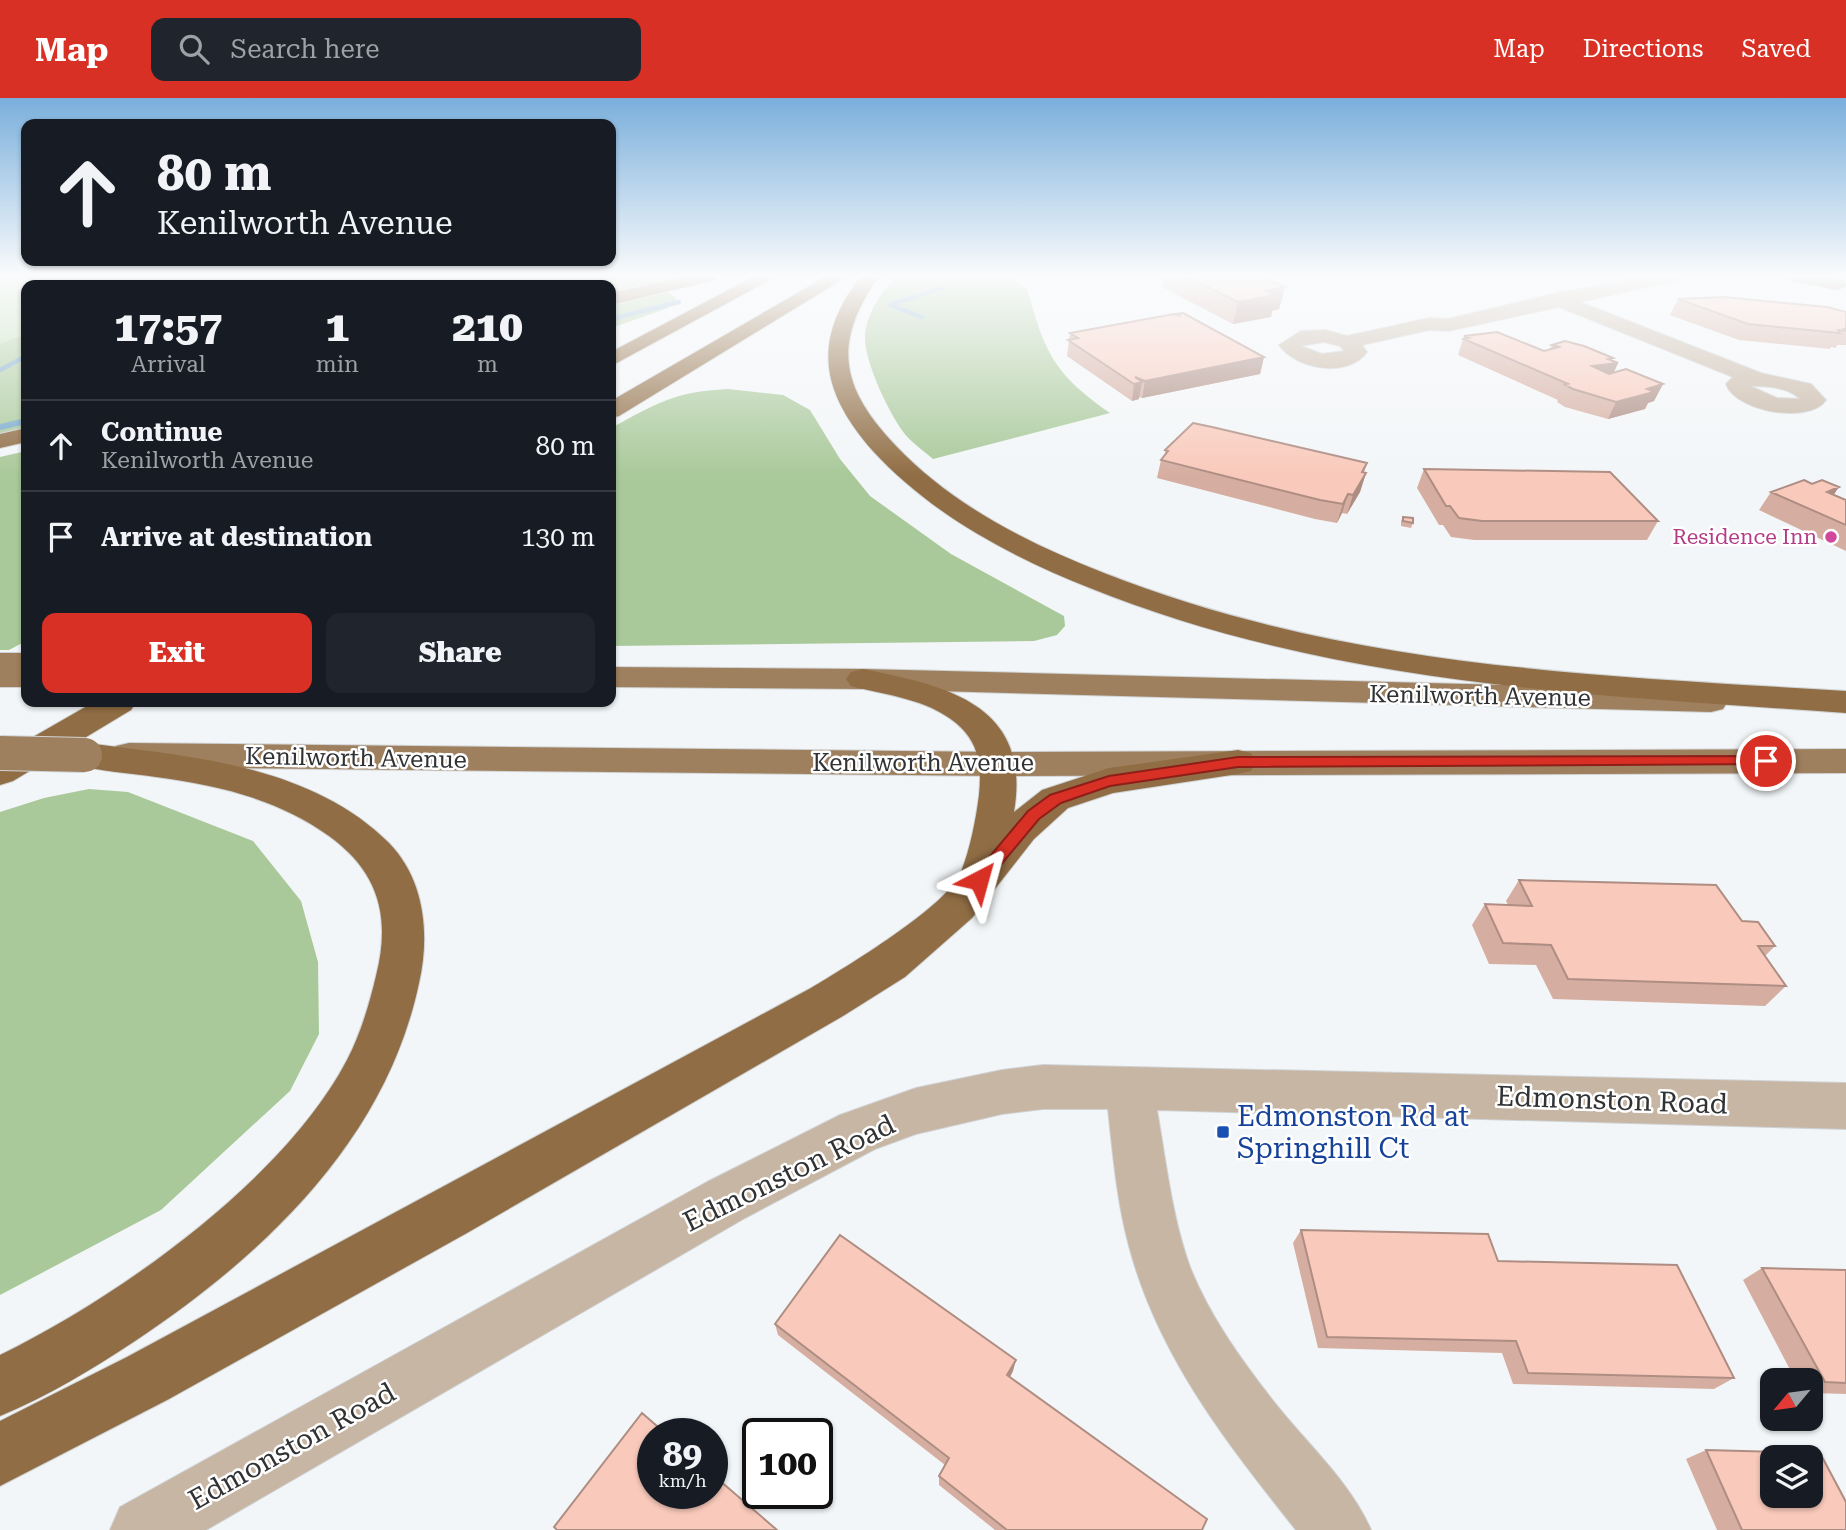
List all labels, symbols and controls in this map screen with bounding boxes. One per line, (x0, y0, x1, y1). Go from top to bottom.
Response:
search box (151, 18, 641, 81)
text: Map (35, 30, 109, 69)
icon: search (175, 30, 213, 68)
text: Search here (231, 34, 380, 64)
text: Map (1493, 35, 1545, 63)
text: Directions (1583, 35, 1703, 63)
text: Saved (1741, 35, 1811, 63)
text: 80 m (157, 145, 272, 202)
icon: ahead (42, 147, 133, 238)
text: Kenilworth Avenue (157, 204, 453, 242)
text: 17:57 (114, 302, 222, 351)
text: 1 (325, 302, 349, 351)
text: 210 (452, 302, 523, 351)
text: Arrival (131, 351, 206, 378)
text: min (316, 351, 359, 378)
text: m (477, 351, 498, 378)
text: Continue (101, 417, 223, 447)
icon: ahead (42, 427, 80, 465)
text: 80 m (536, 431, 595, 461)
text: Kenilworth Avenue (101, 447, 313, 474)
icon: arrive (42, 518, 80, 556)
text: Arrive at destination (101, 522, 372, 552)
text: 130 m (521, 522, 595, 552)
place label: Residence Inn (1672, 525, 1817, 549)
marker: Residence Inn (1823, 529, 1839, 545)
button: Exit (42, 613, 312, 693)
button: Share (326, 613, 595, 693)
street label: Kenilworth Avenue (1369, 680, 1591, 712)
pin (1736, 731, 1796, 791)
street label: Kenilworth Avenue (245, 742, 467, 774)
icon: arrive (1747, 742, 1785, 780)
street label: Kenilworth Avenue (812, 749, 1034, 777)
position arrow (942, 843, 1016, 917)
street label: Edmonston Road (1496, 1079, 1728, 1121)
place label: Edmonston Rd at Springhill Ct (1237, 1100, 1469, 1165)
street label: Edmonston Road (678, 1107, 900, 1239)
marker: Edmonston Rd at Springhill Ct (1215, 1124, 1231, 1140)
north arrow (1760, 1368, 1824, 1432)
map controls (1760, 1368, 1823, 1508)
street label: Edmonston Road (183, 1375, 401, 1517)
speed limit sign: 100 (742, 1418, 833, 1509)
text: 89 (663, 1434, 702, 1475)
button: layers (1760, 1445, 1823, 1508)
text: km/h (658, 1470, 707, 1491)

